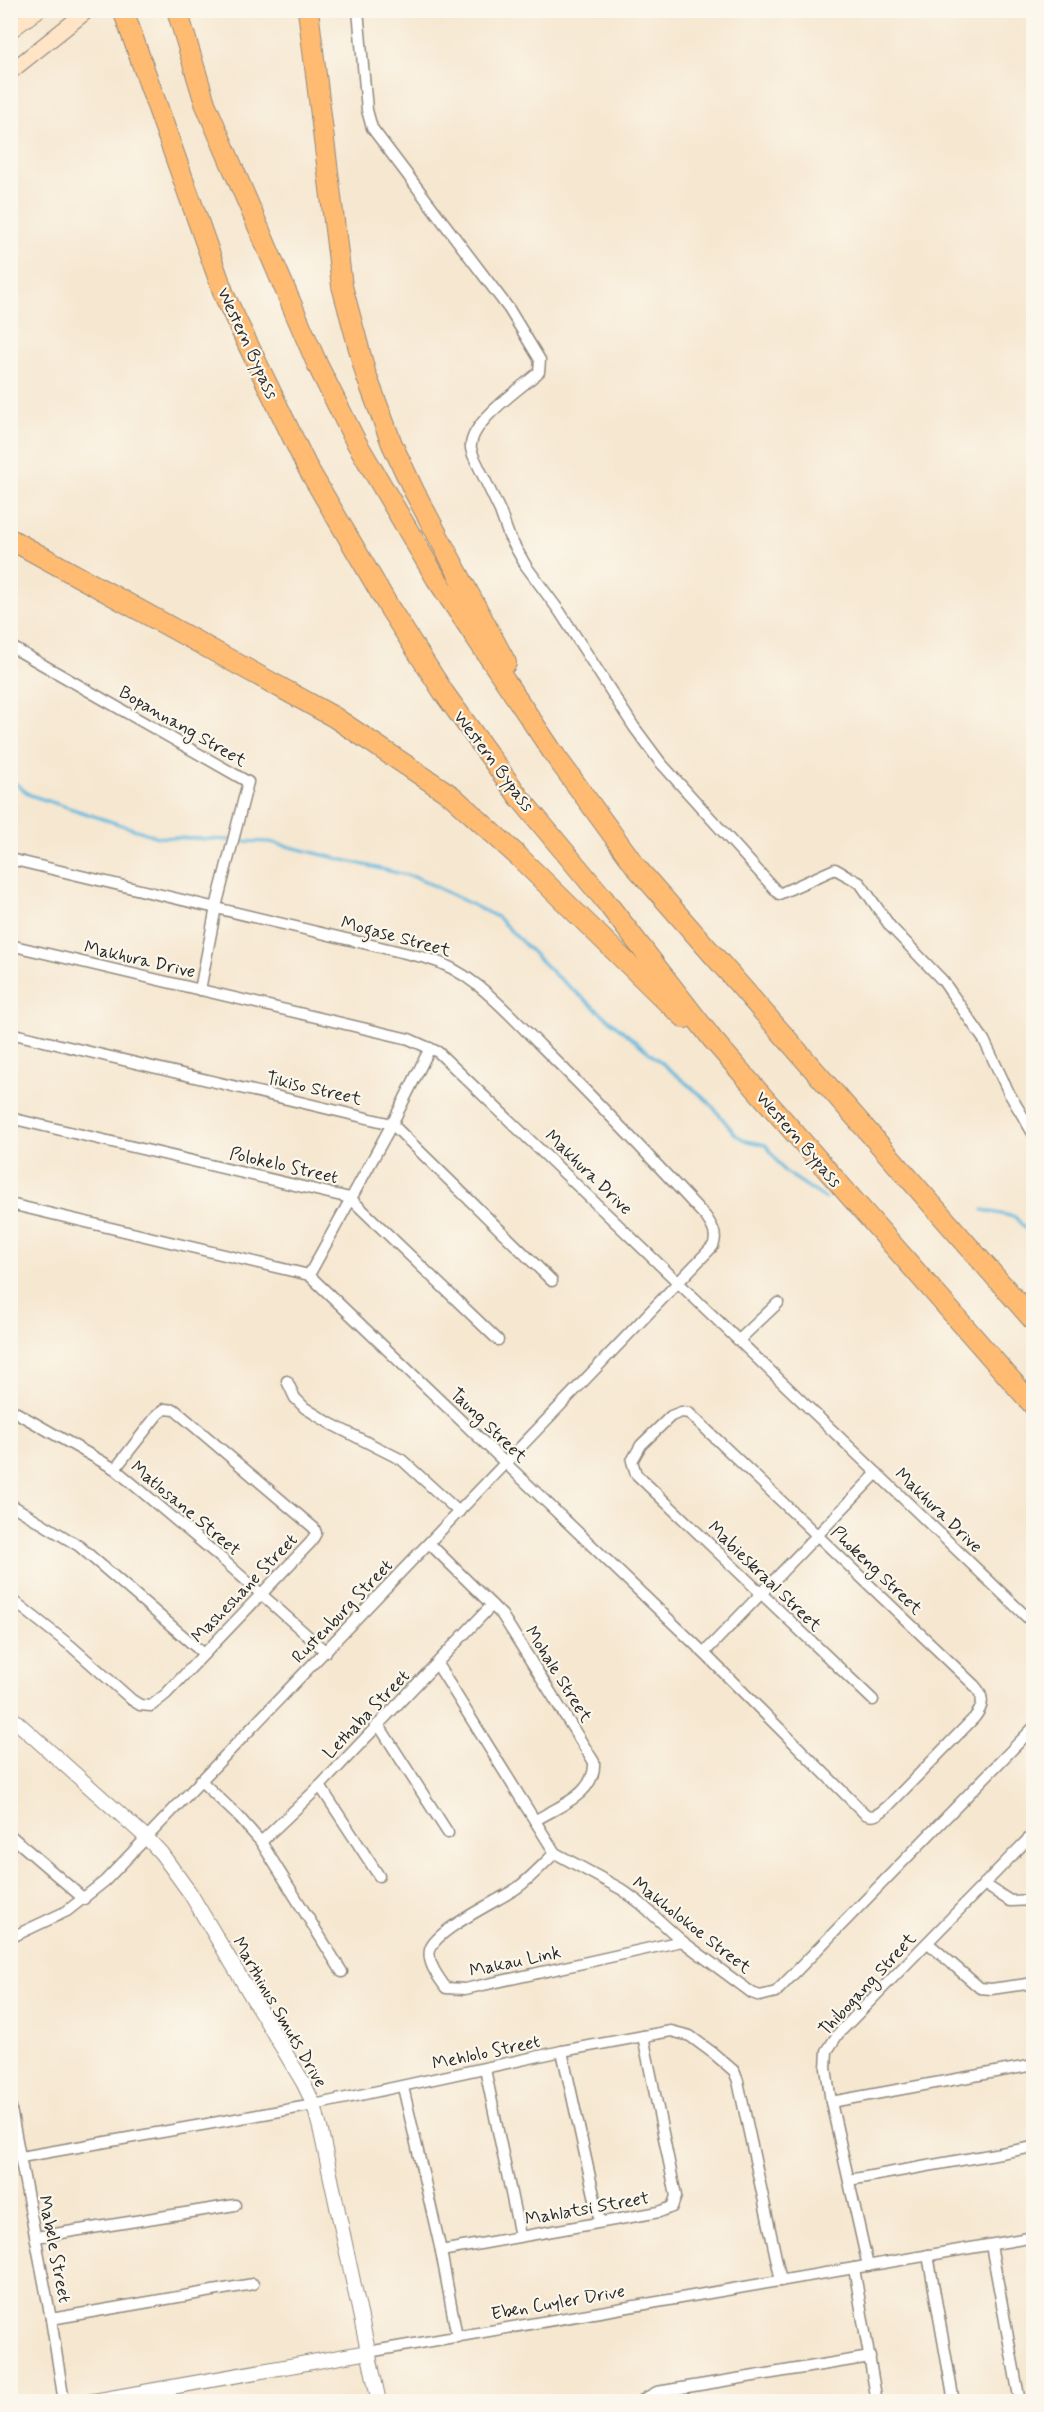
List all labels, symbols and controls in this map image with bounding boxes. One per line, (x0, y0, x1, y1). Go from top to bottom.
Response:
street label: Western Bypass (211, 284, 283, 403)
street label: Bopannang Street (114, 681, 251, 774)
street label: Western Bypass (447, 706, 539, 817)
street label: Mogase Street (338, 911, 454, 965)
street label: Makhura Drive (82, 936, 198, 984)
street label: Tikiso Street (264, 1066, 364, 1112)
street label: Western Bypass (750, 1086, 847, 1193)
street label: Makhura Drive (539, 1125, 637, 1221)
street label: Polokelo Street (227, 1142, 341, 1190)
street label: Taung Street (444, 1383, 533, 1470)
street label: Matlosane Street (125, 1456, 246, 1562)
street label: Makhura Drive (889, 1463, 987, 1559)
street label: Mabieskraal Street (702, 1516, 827, 1638)
street label: Phokeng Street (824, 1521, 928, 1622)
street label: Masheshane Street (186, 1528, 303, 1649)
street label: Rustenburg Street (287, 1554, 399, 1669)
street label: Mohale Street (519, 1622, 598, 1728)
street label: Lethaba Street (318, 1665, 416, 1765)
street label: Makholokoe Street (627, 1872, 756, 1980)
street label: Thibogang Street (814, 1927, 923, 2042)
street label: Marthinus Smuts Drive (226, 1933, 332, 2092)
street label: Makau Link (467, 1941, 563, 1983)
street label: Mehlolo Street (430, 2030, 543, 2076)
street label: Mahlatsi Street (523, 2186, 651, 2232)
street label: Mabele Street (32, 2193, 76, 2305)
street label: Eben Cuyler Drive (489, 2279, 627, 2327)

